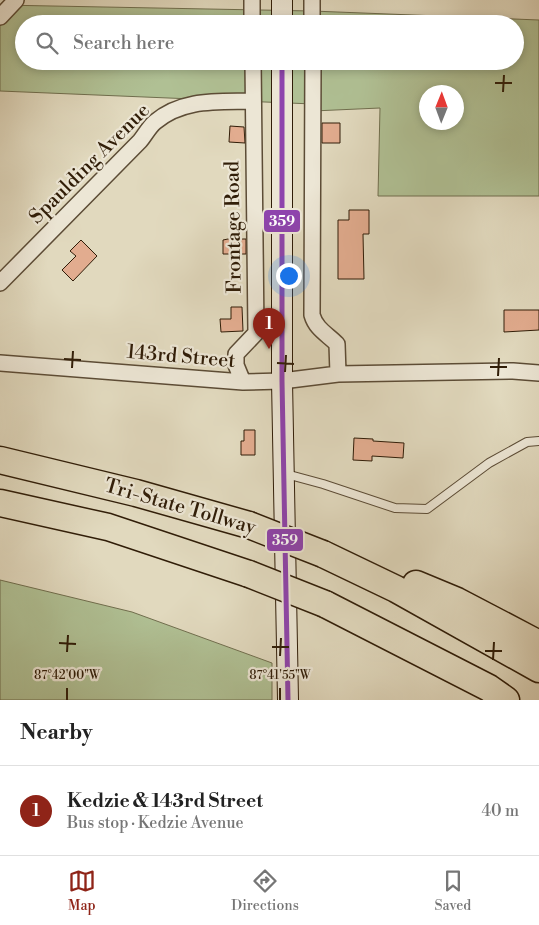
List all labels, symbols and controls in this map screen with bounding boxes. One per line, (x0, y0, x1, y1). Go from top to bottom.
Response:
search box (15, 15, 524, 70)
icon: search (33, 29, 61, 57)
text: Search here (73, 31, 174, 55)
north arrow (419, 85, 464, 130)
street label: Spaulding Avenue (24, 98, 156, 230)
street label: Frontage Road (220, 160, 248, 294)
line badge: 359 (263, 209, 301, 233)
text: 359 (269, 213, 295, 231)
your location (276, 263, 302, 289)
pin: 1 (253, 308, 285, 349)
street label: 143rd Street (126, 340, 236, 374)
street label: Tri-State Tollway (101, 473, 259, 541)
line badge: 359 (266, 528, 304, 552)
text: 359 (272, 532, 298, 550)
text: 87°42'00"W (34, 668, 101, 683)
text: 87°41'55"W (249, 668, 312, 683)
text: Nearby (20, 720, 93, 746)
text: Kedzie & 143rd Street (67, 789, 263, 813)
text: 1 (32, 801, 40, 821)
text: 40 m (482, 801, 519, 821)
text: Bus stop · Kedzie Avenue (67, 813, 244, 833)
tab: Map (68, 867, 96, 915)
tab: Directions (231, 867, 299, 915)
tab: Saved (434, 867, 471, 915)

